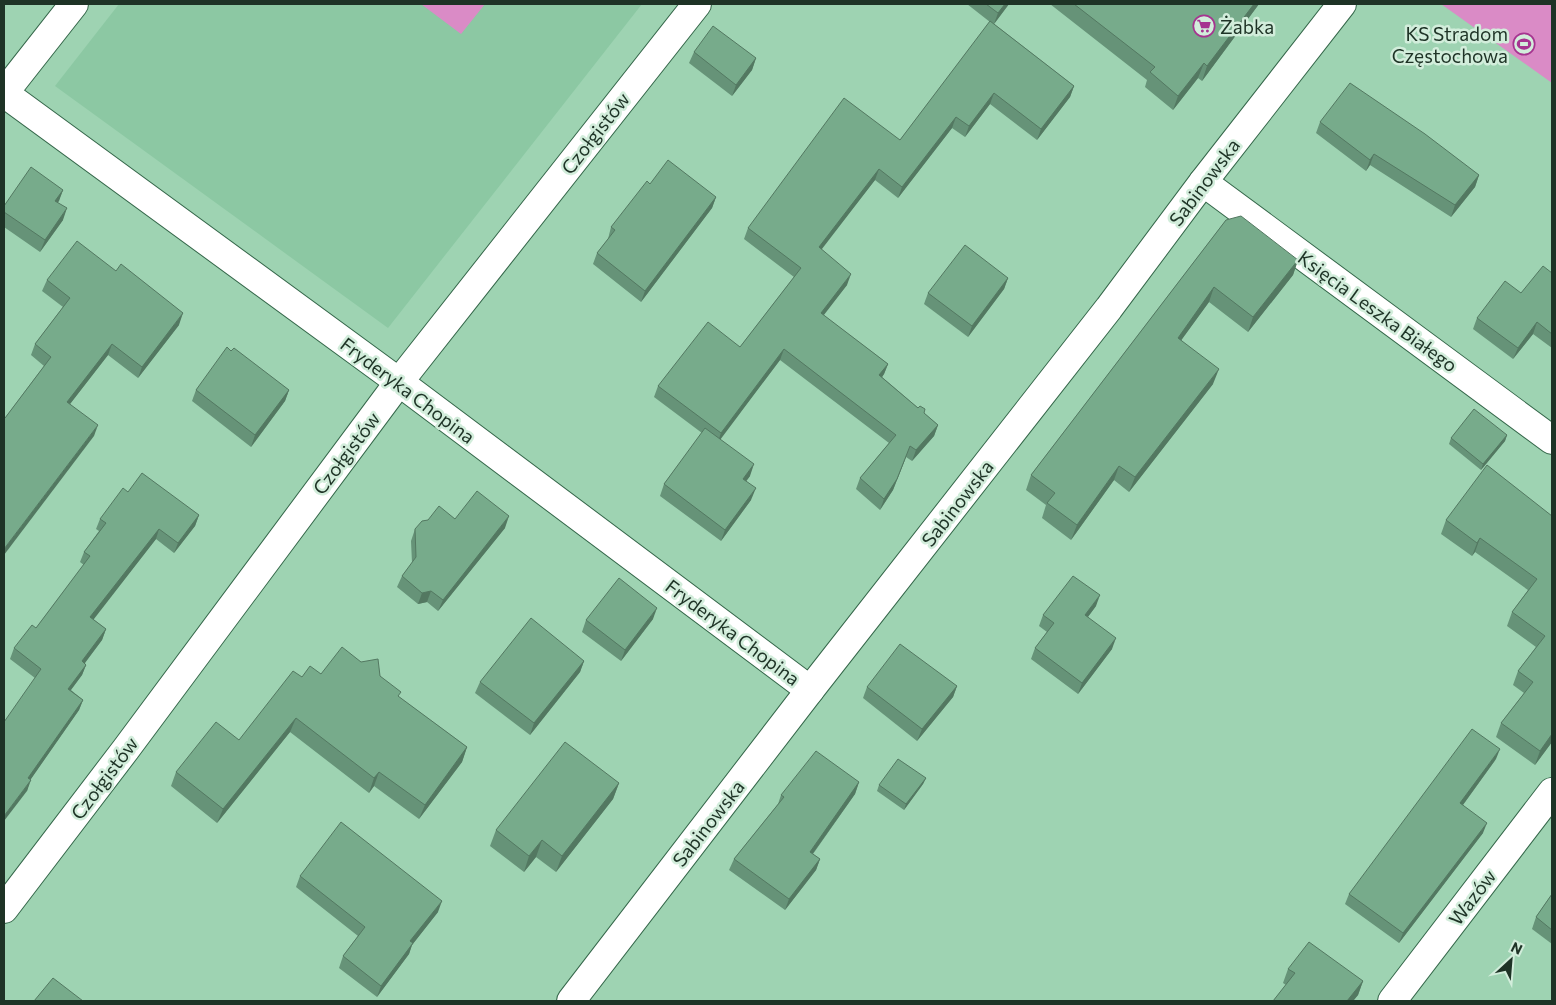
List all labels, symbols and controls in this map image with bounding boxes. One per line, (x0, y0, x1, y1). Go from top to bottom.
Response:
supermarket icon: Żabka (1192, 14, 1216, 38)
place label: Żabka (1220, 15, 1274, 38)
place label: KS Stradom Częstochowa (1392, 22, 1508, 67)
sports icon: KS Stradom Częstochowa (1512, 32, 1536, 56)
street label: Czołgistów (556, 88, 634, 178)
street label: Sabinowska (1164, 134, 1244, 230)
street label: Księcia Leszka Białego (1294, 245, 1462, 377)
street label: Fryderyka Chopina (336, 332, 480, 448)
street label: Czołgistów (308, 407, 384, 499)
street label: Sabinowska (916, 455, 998, 551)
street label: Fryderyka Chopina (661, 574, 805, 690)
street label: Czołgistów (66, 732, 142, 824)
street label: Sabinowska (667, 775, 749, 871)
street label: Wazów (1444, 865, 1500, 929)
north arrow (1486, 935, 1536, 985)
text: N (1508, 938, 1525, 958)

